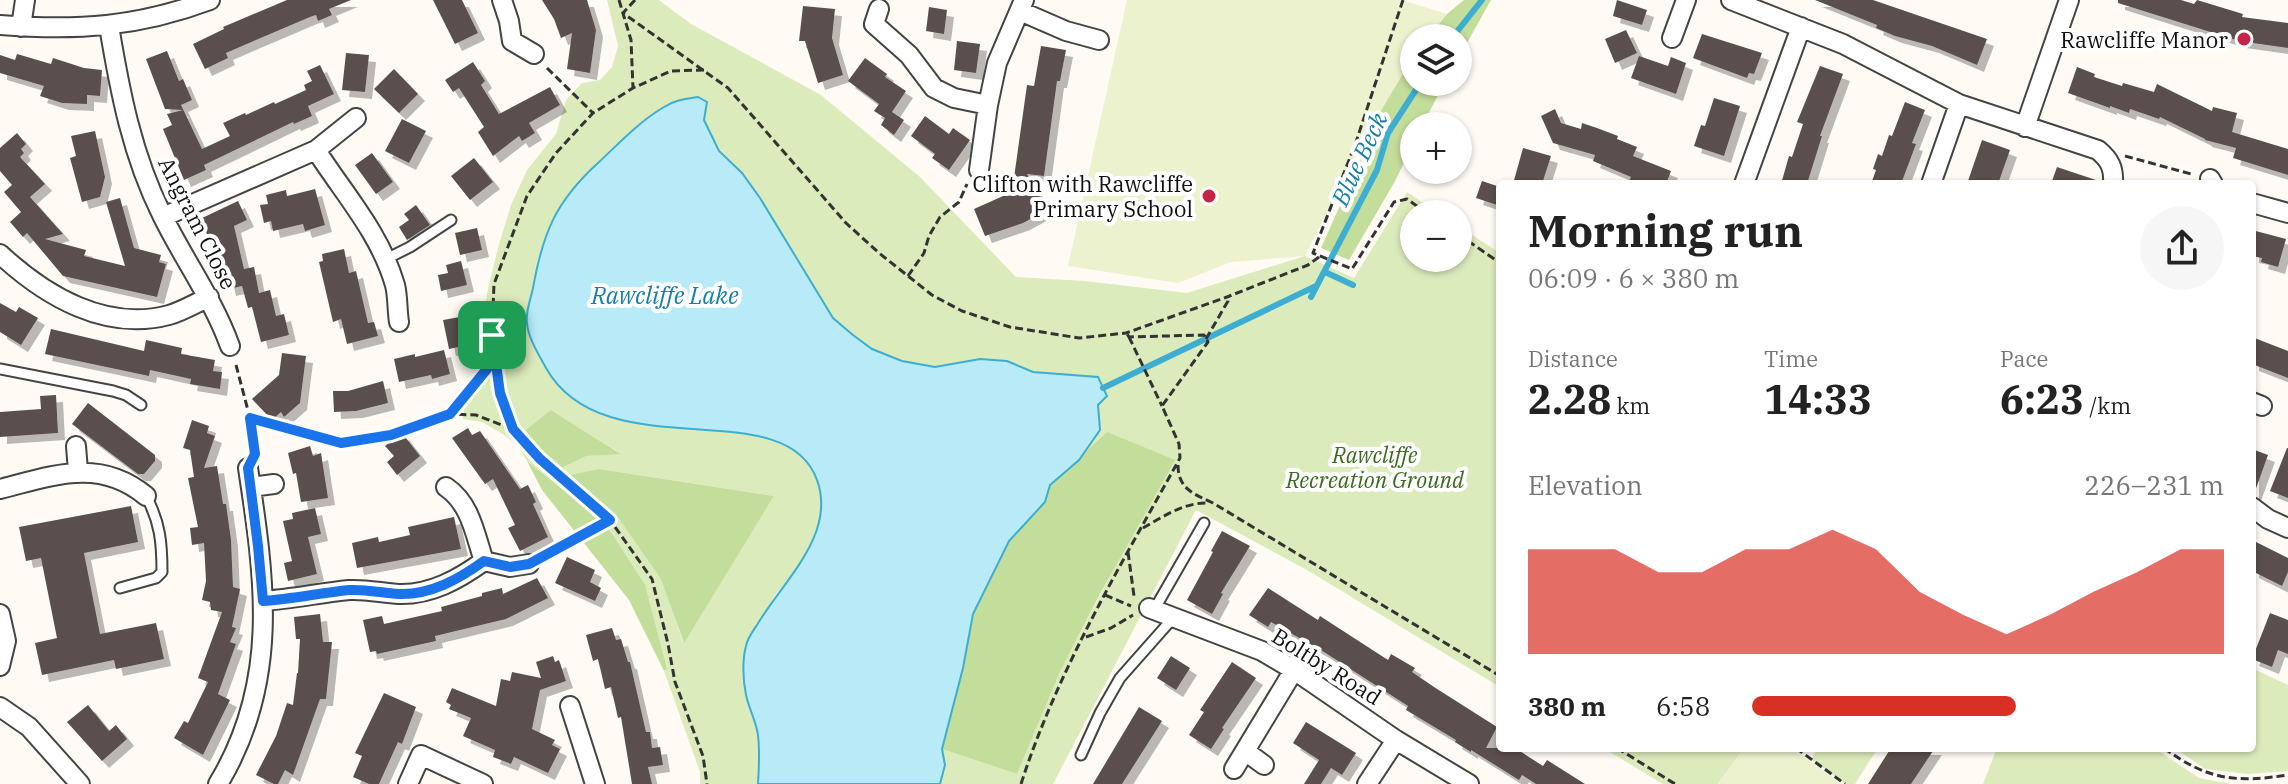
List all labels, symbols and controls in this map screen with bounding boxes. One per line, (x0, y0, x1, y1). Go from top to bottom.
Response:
map controls (1400, 24, 1472, 272)
button: layers (1400, 24, 1472, 96)
place label: Rawcliffe Manor (2060, 25, 2228, 54)
marker: Rawcliffe Manor (2235, 30, 2253, 48)
water label: Blue Beck (1323, 107, 1395, 212)
button: + (1400, 112, 1472, 184)
street label: Angram Close (152, 152, 244, 294)
place label: Clifton with Rawcliffe Primary School (973, 169, 1193, 223)
marker: Clifton with Rawcliffe Primary School (1200, 187, 1218, 205)
button: − (1400, 200, 1472, 272)
text: Morning run (1528, 202, 1803, 259)
button: share (2140, 206, 2224, 290)
text: 06:09 · 6 × 380 m (1528, 261, 1739, 295)
water label: Rawcliffe Lake (590, 279, 739, 311)
pin (458, 301, 526, 369)
icon: arrive (470, 313, 514, 357)
text: Distance (1528, 344, 1618, 373)
text: Time (1764, 344, 1818, 373)
text: Pace (2000, 344, 2048, 373)
text: 2.28 (1528, 373, 1611, 425)
text: 14:33 (1764, 373, 1872, 425)
text: 6:23 (2000, 373, 2084, 425)
text: km (1611, 391, 1650, 420)
text: /km (2084, 391, 2131, 420)
park label: Rawcliffe Recreation Ground (1285, 440, 1465, 494)
text: Elevation (1528, 468, 1643, 502)
text: 226–231 m (2084, 468, 2224, 502)
street label: Boltby Road (1267, 621, 1387, 711)
text: 380 m (1528, 689, 1606, 723)
text: 6:58 (1656, 689, 1710, 723)

